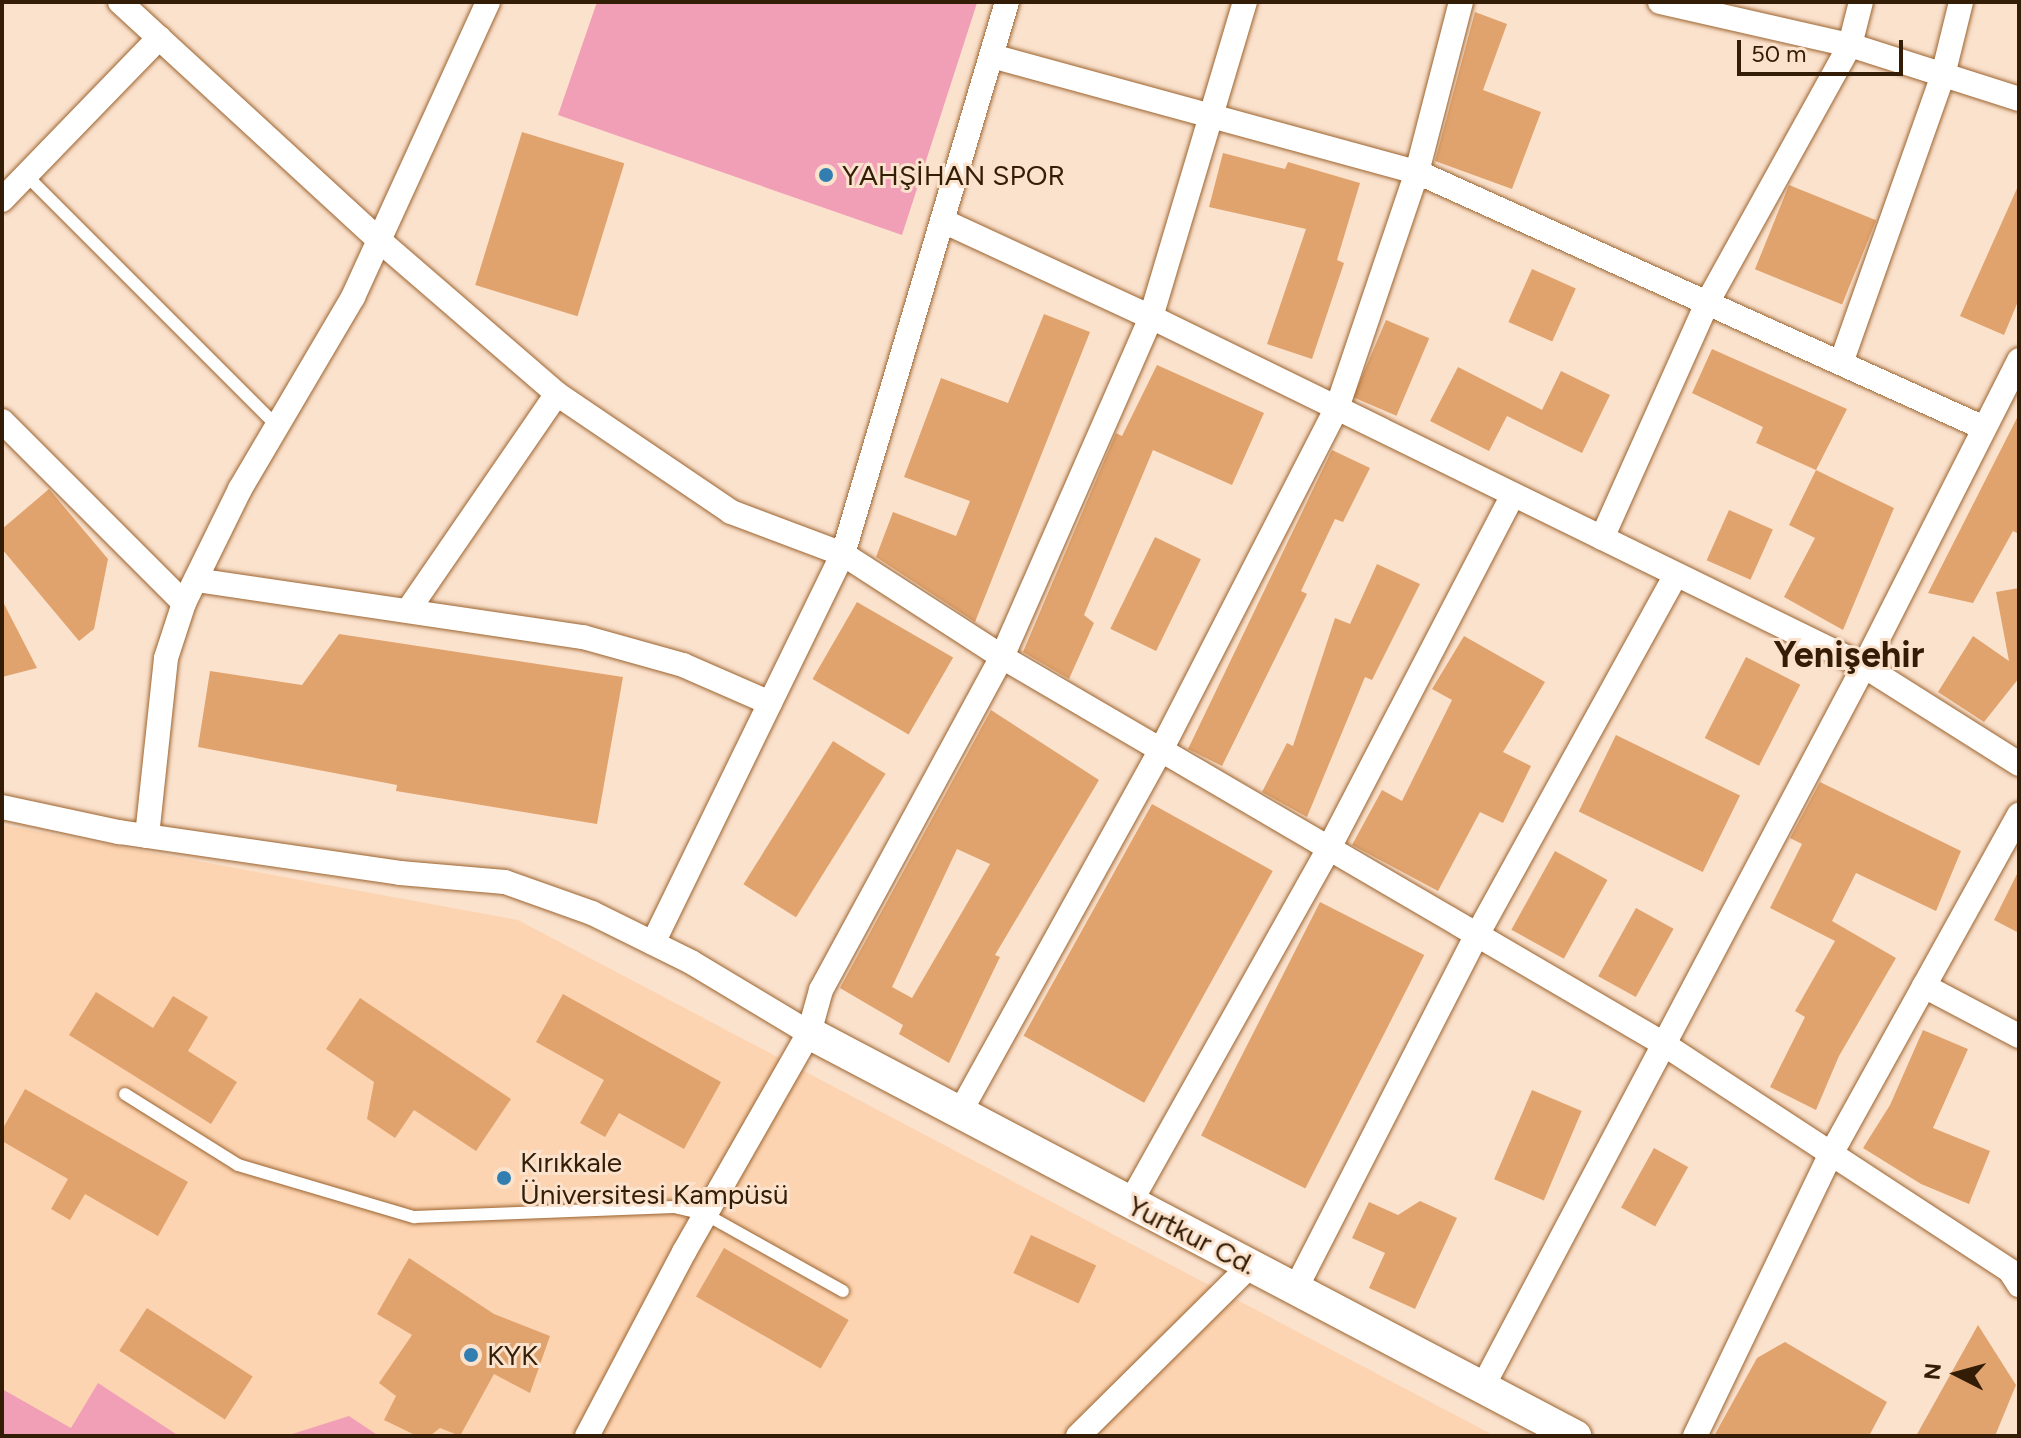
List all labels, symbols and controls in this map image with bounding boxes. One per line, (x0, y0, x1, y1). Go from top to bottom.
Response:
scale bar (1741, 24, 1907, 74)
text: 50 m (1751, 39, 1807, 68)
place label: YAHŞİHAN SPOR (842, 158, 1065, 192)
marker: YAHŞİHAN SPOR (817, 166, 835, 184)
district label: Yenişehir (1774, 633, 1924, 677)
place label: Kırıkkale Üniversitesi Kampüsü (520, 1145, 789, 1211)
marker: Kırıkkale Üniversitesi Kampüsü (495, 1169, 513, 1187)
street label: Yurtkur Cd. (1122, 1188, 1262, 1282)
north arrow (1917, 1334, 1997, 1414)
place label: KYK (487, 1338, 538, 1372)
marker: KYK (462, 1346, 480, 1364)
text: N (1918, 1362, 1947, 1381)

